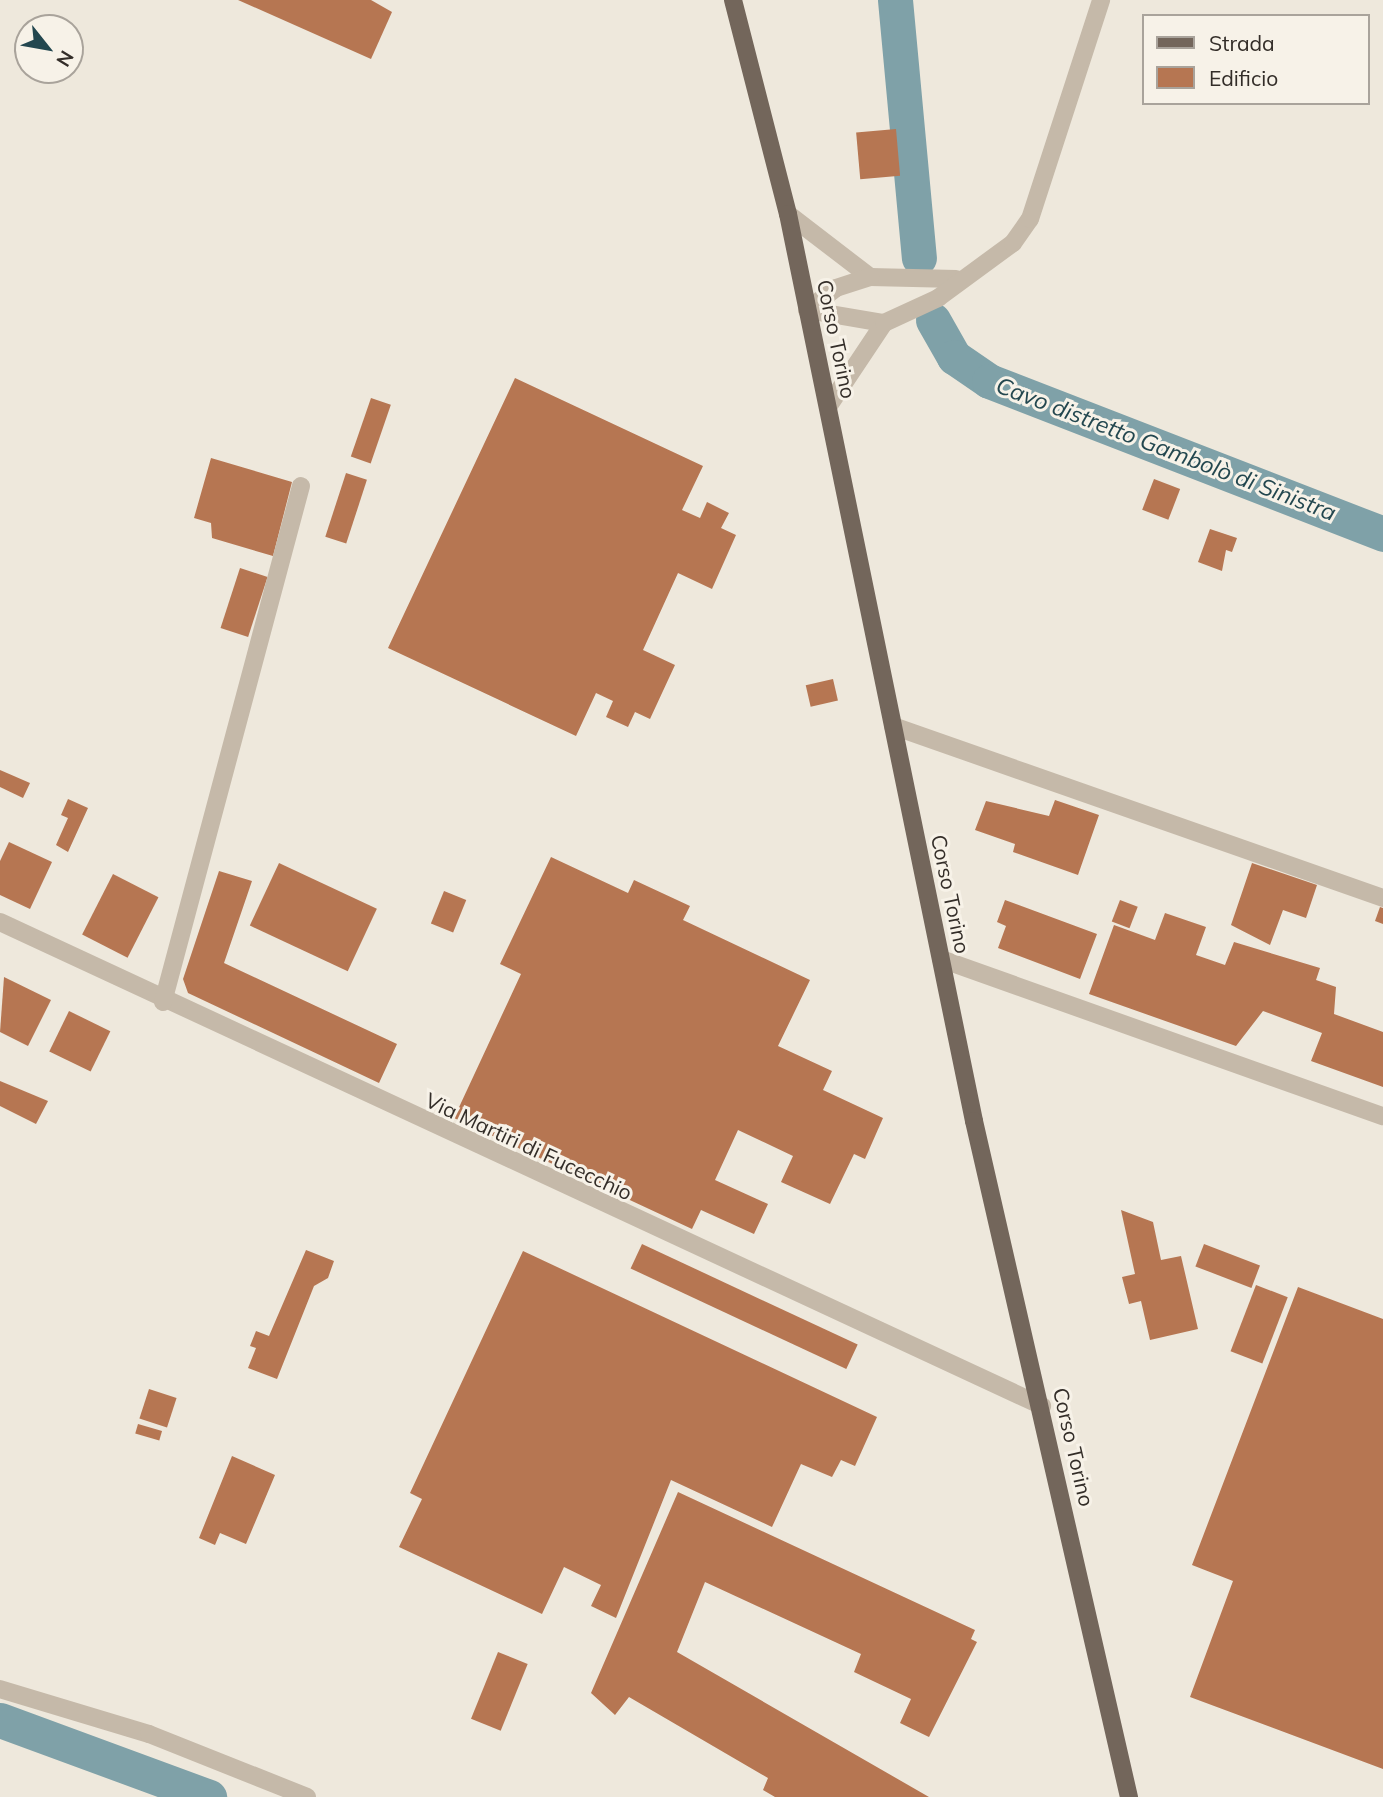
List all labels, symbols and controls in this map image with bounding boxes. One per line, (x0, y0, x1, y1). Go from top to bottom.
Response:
north arrow (14, 14, 84, 84)
legend (1142, 14, 1369, 105)
text: Strada (1209, 30, 1275, 56)
text: N (51, 46, 79, 71)
text: Edificio (1209, 65, 1278, 91)
street label: Corso Torino (812, 277, 862, 401)
water label: Cavo distretto Gambolò di Sinistra (992, 371, 1340, 527)
street label: Corso Torino (926, 832, 976, 956)
street label: Via Martiri di Fucecchio (422, 1087, 636, 1205)
street label: Corso Torino (1048, 1385, 1100, 1509)

